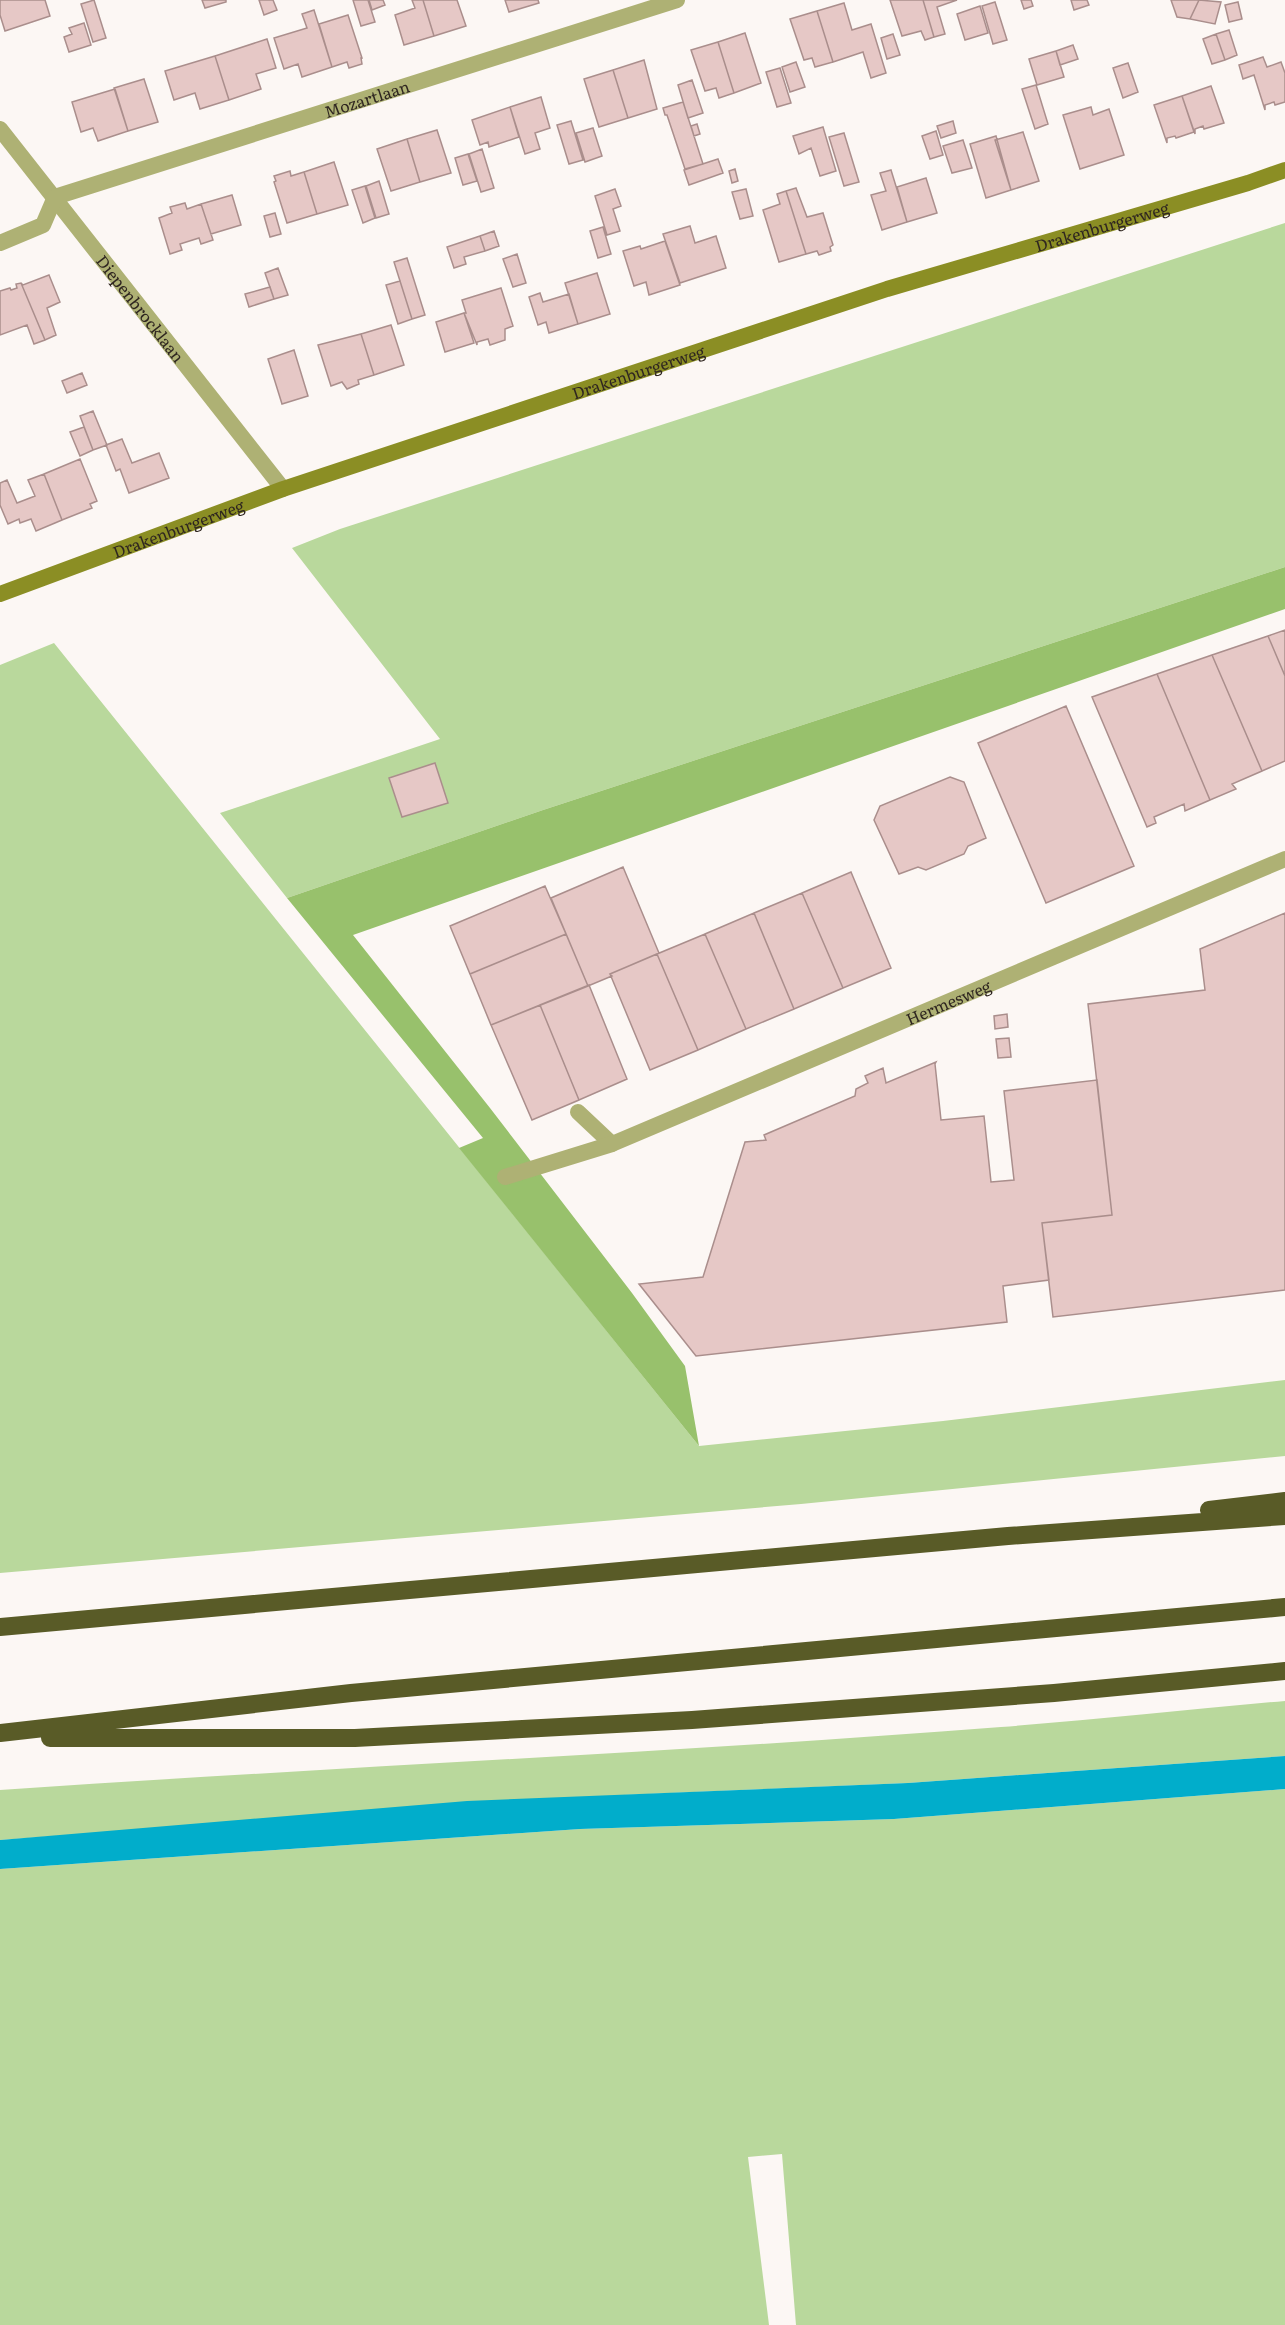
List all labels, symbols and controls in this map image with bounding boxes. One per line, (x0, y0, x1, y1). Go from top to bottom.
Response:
street label: Mozartlaan (321, 73, 413, 123)
street label: Drakenburgerweg (1032, 195, 1172, 257)
street label: Diepenbrocklaan (91, 249, 191, 367)
street label: Drakenburgerweg (569, 338, 708, 405)
street label: Drakenburgerweg (109, 492, 247, 563)
street label: Hermesweg (902, 973, 995, 1030)

